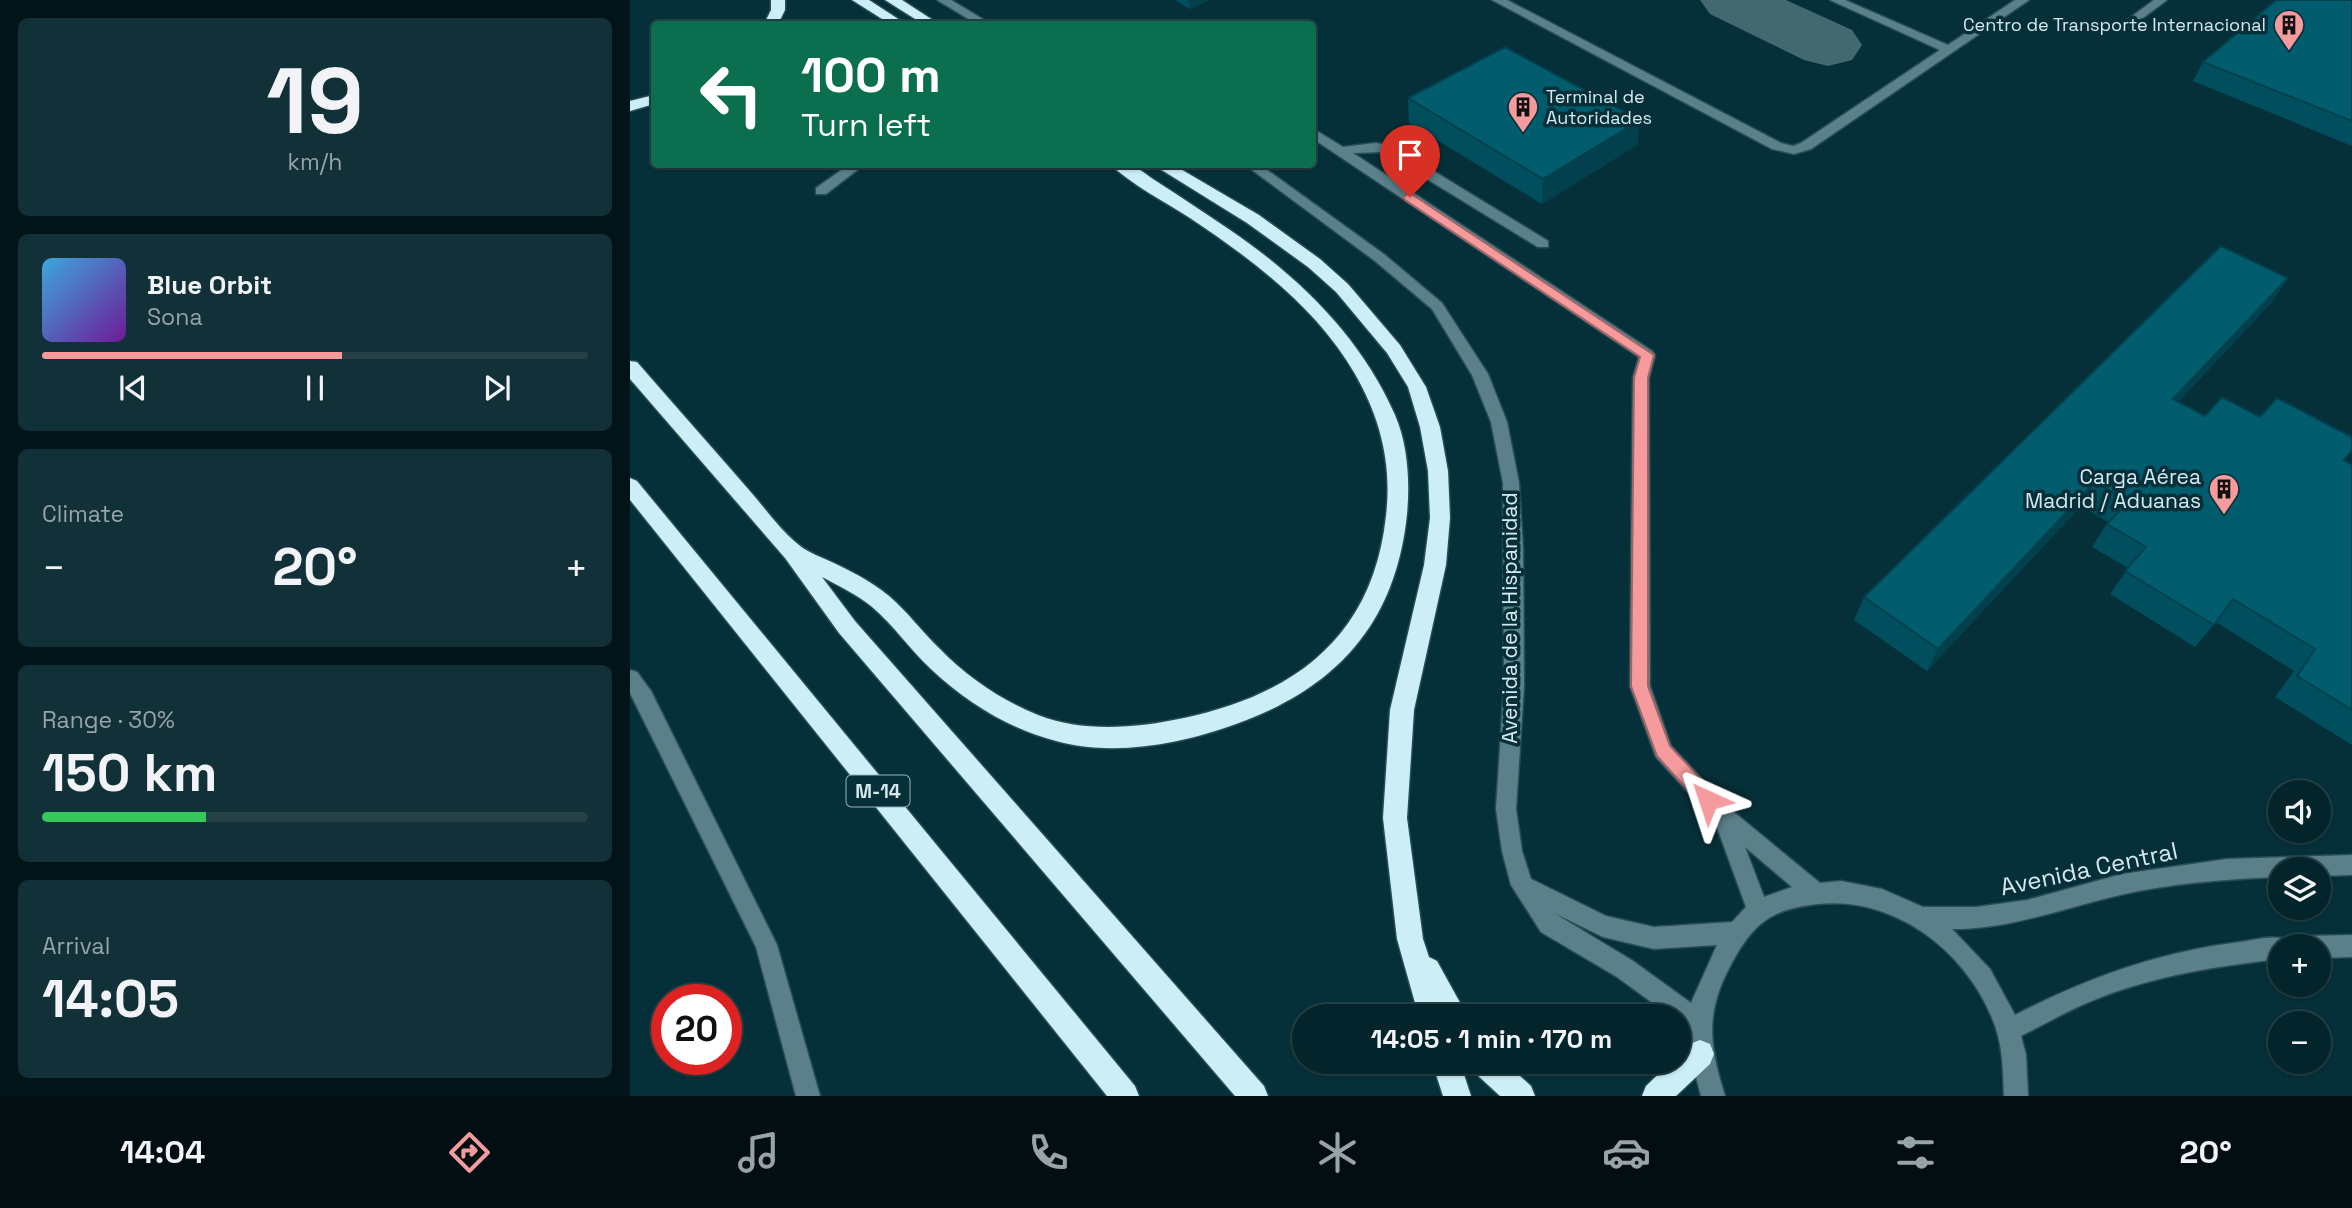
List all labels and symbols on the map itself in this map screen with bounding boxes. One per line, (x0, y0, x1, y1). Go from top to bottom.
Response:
building icon: Centro de Transporte Internacional (2272, 8, 2306, 52)
place label: Centro de Transporte Internacional (1963, 13, 2266, 36)
place label: Terminal de Autoridades (1546, 85, 1652, 129)
building icon: Terminal de Autoridades (1506, 90, 1540, 134)
pin (1380, 125, 1440, 197)
place label: Carga Aérea Madrid / Aduanas (2025, 463, 2201, 514)
building icon: Carga Aérea Madrid / Aduanas (2207, 472, 2241, 516)
street label: Avenida de la Hispanidad (1496, 492, 1523, 744)
position arrow (1671, 763, 1745, 837)
road number: M-14 (846, 776, 910, 806)
street label: Avenida Central (1997, 835, 2181, 902)
speed limit sign: 20 (651, 984, 742, 1075)

